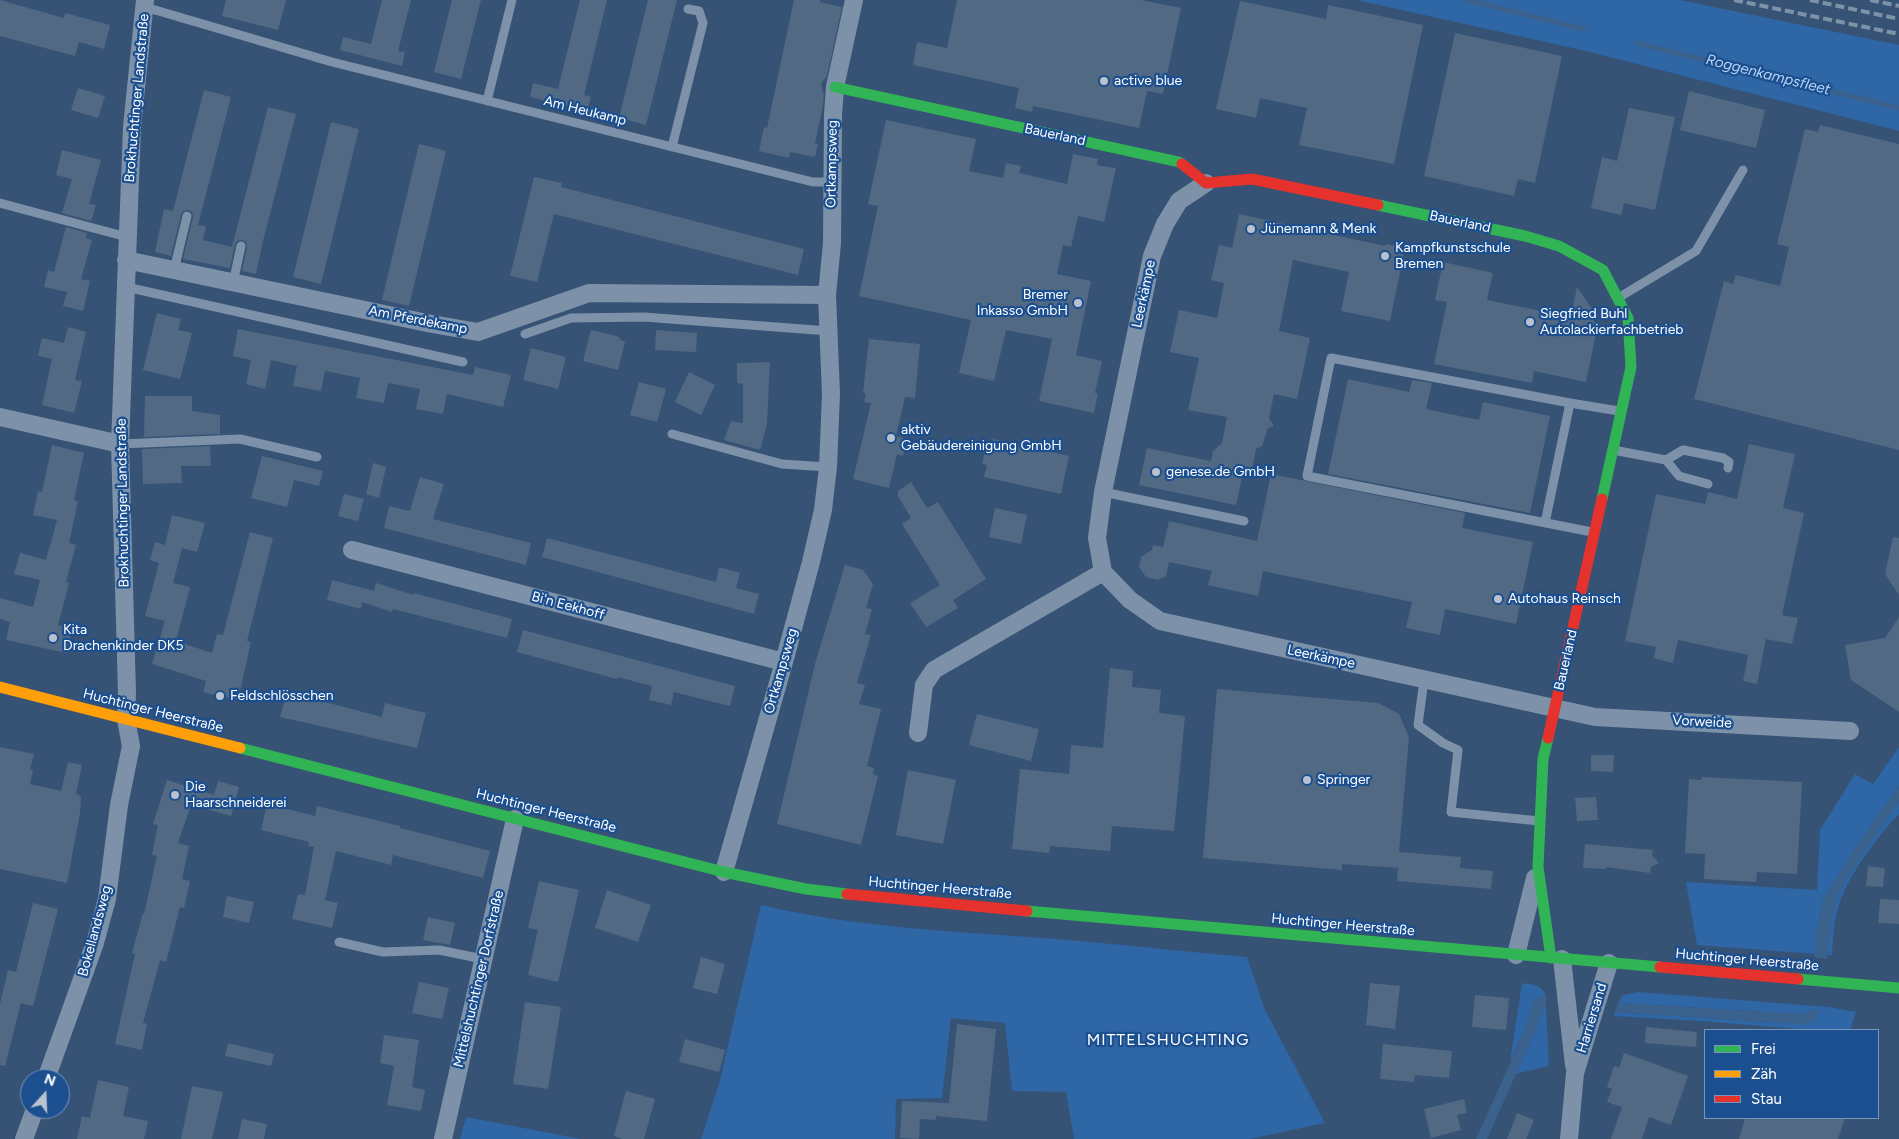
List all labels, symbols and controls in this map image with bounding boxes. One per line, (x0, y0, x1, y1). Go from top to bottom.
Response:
street label: Brokhuchtinger Landstraße (121, 13, 153, 183)
water label: Roggenkampsfleet (1704, 51, 1832, 99)
place label: active blue (1114, 73, 1182, 89)
marker: active blue (1098, 75, 1110, 87)
street label: Am Heukamp (542, 93, 628, 129)
street label: Ortkampsweg (823, 120, 841, 208)
street label: Bauerland (1023, 120, 1087, 150)
street label: Bauerland (1428, 207, 1492, 237)
place label: Jünemann & Menk (1261, 221, 1376, 237)
marker: Jünemann & Menk (1245, 223, 1257, 235)
place label: Kampfkunstschule Bremen (1395, 240, 1511, 272)
marker: Kampfkunstschule Bremen (1379, 250, 1391, 262)
street label: Leerkämpe (1129, 258, 1159, 330)
place label: Bremer Inkasso GmbH (977, 287, 1068, 320)
marker: Bremer Inkasso GmbH (1072, 297, 1084, 309)
street label: Am Pferdekamp (367, 302, 469, 338)
place label: Siegfried Buhl Autolackierfachbetrieb (1540, 306, 1683, 338)
marker: Siegfried Buhl Autolackierfachbetrieb (1524, 316, 1536, 328)
street label: Brokhuchtinger Landstraße (113, 418, 133, 588)
place label: aktiv Gebäudereinigung GmbH (901, 422, 1062, 454)
marker: aktiv Gebäudereinigung GmbH (885, 432, 897, 444)
place label: genese.de GmbH (1166, 464, 1275, 480)
marker: genese.de GmbH (1150, 466, 1162, 478)
street label: Bi'n Eekhoff (530, 588, 606, 624)
place label: Autohaus Reinsch (1508, 591, 1621, 607)
marker: Autohaus Reinsch (1492, 593, 1504, 605)
place label: Kita Drachenkinder DK5 (63, 622, 183, 654)
street label: Ortkampsweg (761, 626, 801, 716)
street label: Bauerland (1551, 628, 1581, 692)
marker: Kita Drachenkinder DK5 (47, 632, 59, 644)
street label: Leerkämpe (1285, 642, 1357, 672)
street label: Huchtinger Heerstraße (81, 685, 225, 737)
place label: Feldschlösschen (230, 688, 333, 704)
marker: Feldschlösschen (214, 690, 226, 702)
street label: Vorweide (1672, 712, 1732, 732)
place label: Springer (1317, 772, 1370, 788)
marker: Springer (1301, 774, 1313, 786)
place label: Die Haarschneiderei (185, 779, 287, 812)
street label: Huchtinger Heerstraße (474, 785, 618, 837)
marker: Die Haarschneiderei (169, 789, 181, 801)
street label: Huchtinger Heerstraße (868, 873, 1012, 903)
street label: Bokellandsweg (75, 884, 115, 978)
street label: Mittelshuchtinger Dorfstraße (450, 889, 508, 1069)
street label: Huchtinger Heerstraße (1271, 910, 1415, 940)
street label: Huchtinger Heerstraße (1675, 945, 1819, 975)
street label: Harriersand (1573, 981, 1611, 1055)
legend (1704, 1029, 1879, 1119)
district label: MITTELSHUCHTING (1085, 1030, 1251, 1050)
text: Frei (1751, 1040, 1776, 1058)
text: Zäh (1751, 1065, 1777, 1083)
north arrow (20, 1069, 70, 1119)
text: N (42, 1071, 58, 1090)
text: Stau (1751, 1090, 1782, 1108)

